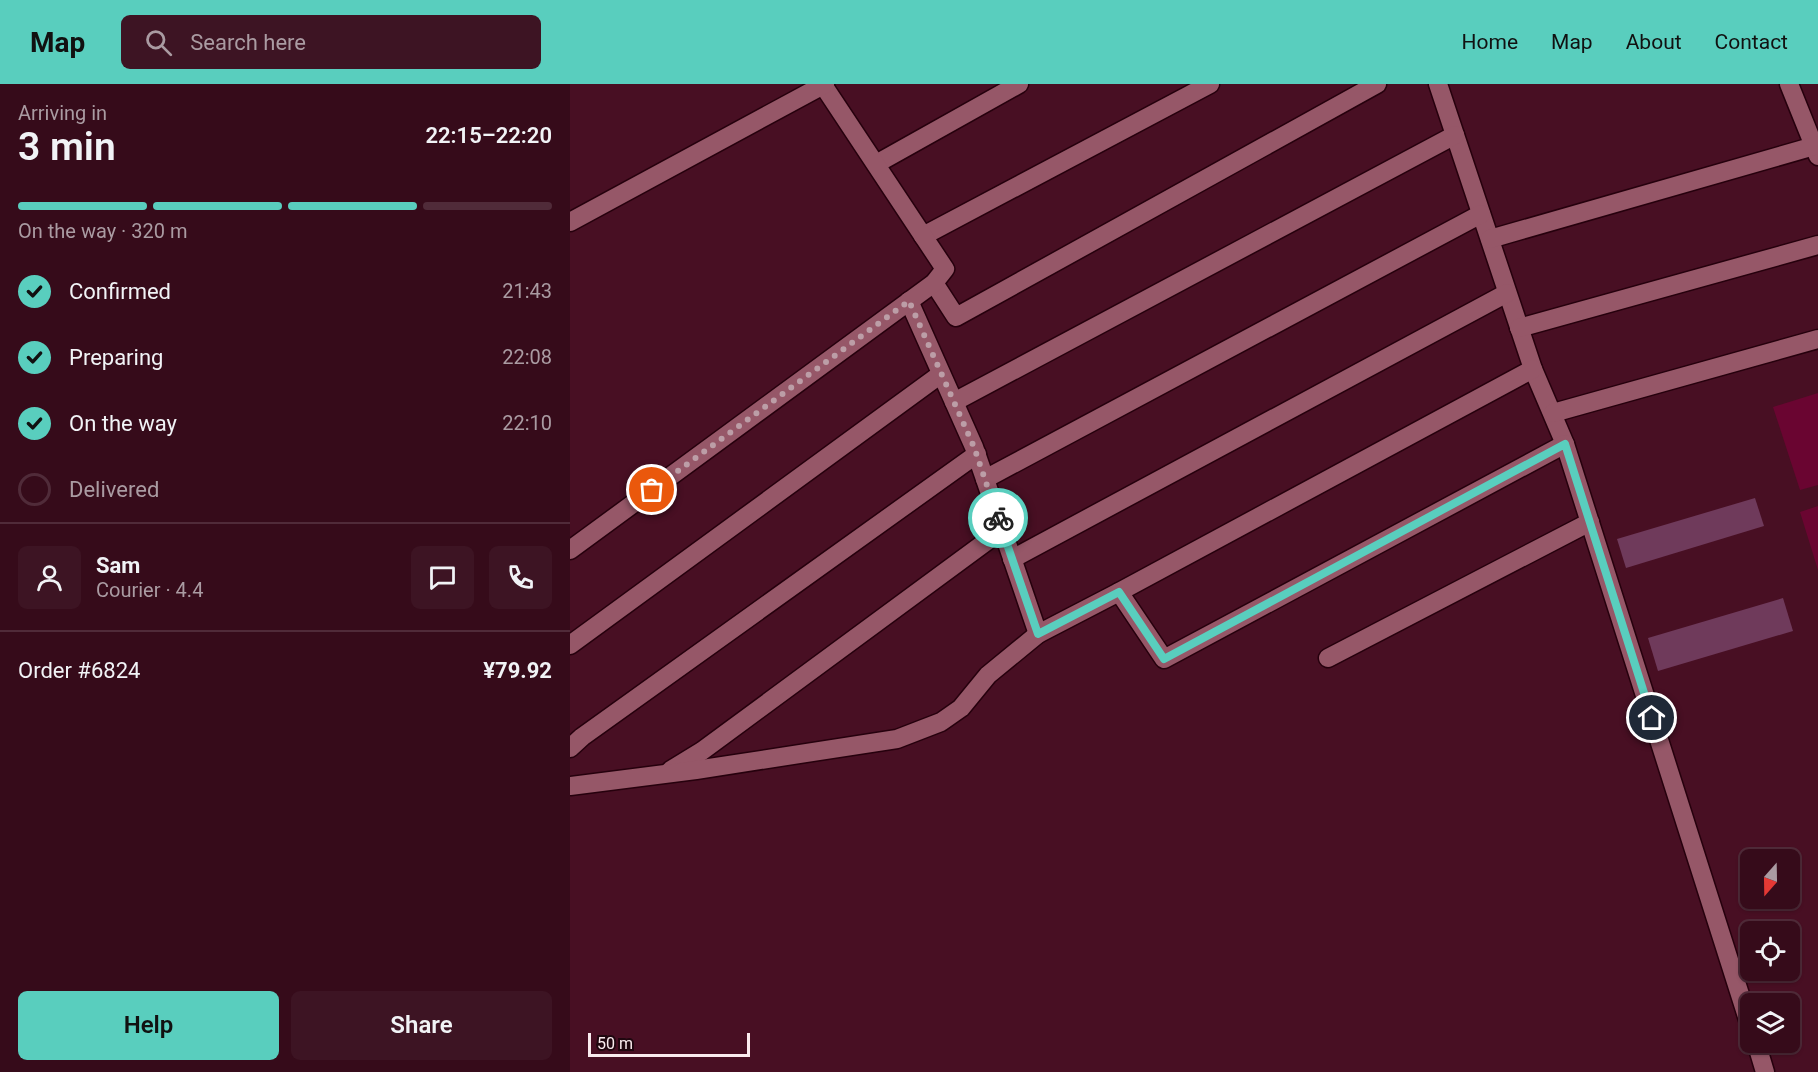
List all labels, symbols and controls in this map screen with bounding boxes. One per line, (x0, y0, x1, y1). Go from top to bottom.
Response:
search box (121, 15, 541, 69)
text: Map (30, 26, 85, 59)
icon: search (142, 26, 175, 59)
text: Search here (190, 30, 306, 55)
text: Home (1462, 30, 1518, 54)
text: Map (1551, 30, 1593, 54)
text: About (1626, 30, 1682, 54)
text: Contact (1715, 30, 1788, 54)
text: Arriving in (18, 101, 107, 125)
text: 22:15–22:20 (425, 123, 552, 148)
text: 3 min (18, 124, 116, 170)
text: On the way · 320 m (18, 219, 187, 243)
icon: check (18, 275, 51, 308)
text: Confirmed (69, 279, 171, 304)
text: 21:43 (502, 279, 552, 303)
icon: check (18, 341, 51, 374)
text: Preparing (69, 345, 163, 370)
text: 22:08 (502, 345, 552, 369)
icon: check (18, 407, 51, 440)
text: On the way (69, 411, 177, 436)
text: 22:10 (502, 411, 552, 435)
pin (626, 464, 677, 515)
icon: bag (635, 473, 668, 506)
text: Delivered (69, 477, 159, 502)
courier (968, 488, 1028, 548)
icon: bike (982, 502, 1015, 535)
button: person (18, 546, 81, 609)
button: chat (411, 546, 474, 609)
button: phone (489, 546, 552, 609)
text: Sam (96, 553, 140, 578)
text: Courier · 4.4 (96, 578, 203, 602)
text: Order #6824 (18, 658, 140, 683)
text: ¥79.92 (483, 658, 552, 683)
pin (1626, 692, 1677, 743)
icon: home (1635, 701, 1668, 734)
north arrow (1740, 849, 1800, 909)
map controls (1740, 849, 1800, 1053)
button: locate (1740, 921, 1800, 981)
button: Help (18, 991, 279, 1060)
button: Share (291, 991, 552, 1060)
button: layers (1740, 993, 1800, 1053)
scale bar (588, 1030, 750, 1058)
text: 50 m (597, 1034, 633, 1053)

